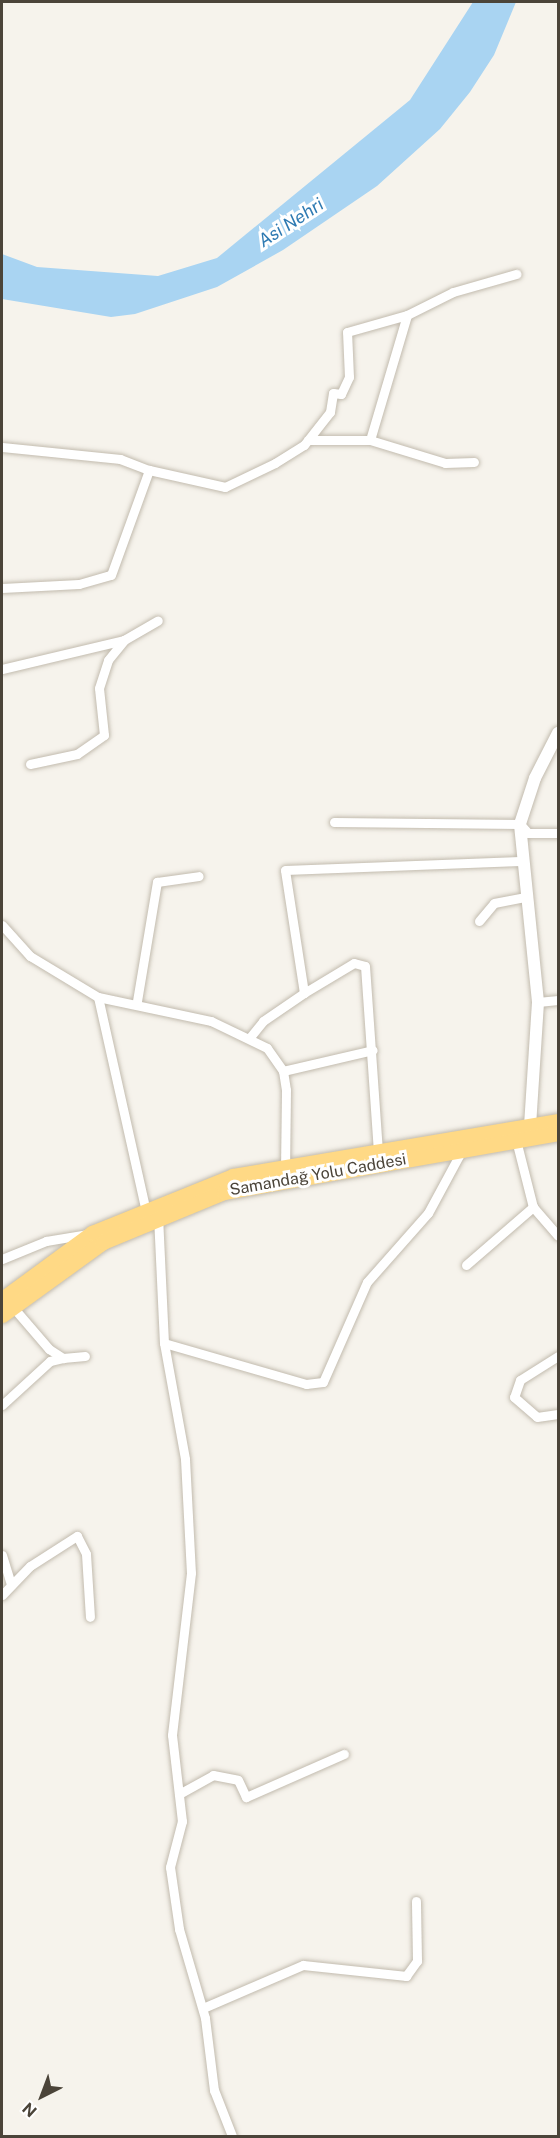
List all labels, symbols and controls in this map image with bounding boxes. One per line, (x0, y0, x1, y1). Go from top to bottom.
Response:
water label: Asi Nehri (254, 194, 328, 252)
street label: Samandağ Yolu Caddesi (228, 1150, 408, 1200)
north arrow (12, 2066, 72, 2126)
text: N (19, 2099, 41, 2121)

